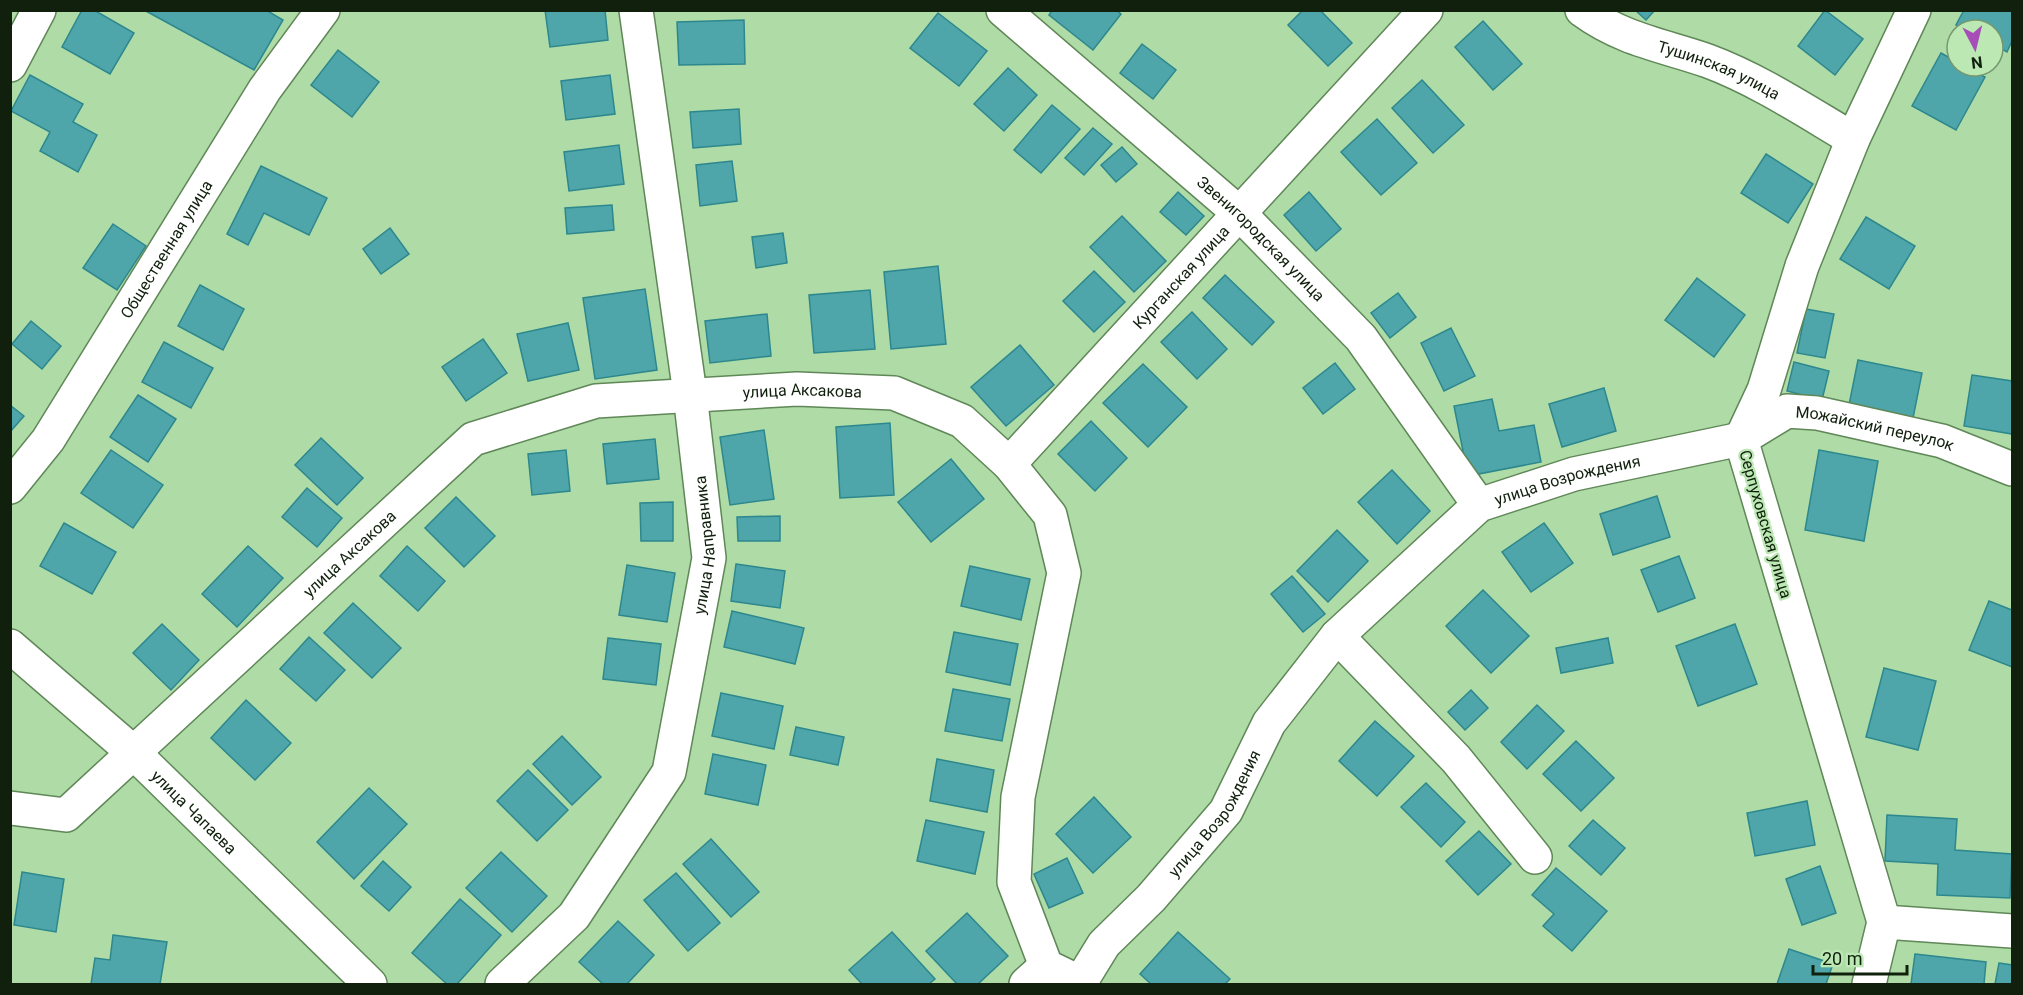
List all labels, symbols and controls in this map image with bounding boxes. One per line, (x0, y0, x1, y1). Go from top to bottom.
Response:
north arrow (1945, 18, 2005, 78)
street label: Тушинская улица (1655, 37, 1783, 104)
text: N (1970, 52, 1984, 73)
street label: Звенигородская улица (1193, 172, 1329, 305)
street label: Общественная улица (117, 177, 216, 322)
street label: Курганская улица (1129, 222, 1233, 333)
street label: улица Аксакова (742, 380, 862, 402)
street label: Можайский переулок (1795, 403, 1957, 455)
street label: Серпуховская улица (1735, 448, 1796, 600)
street label: улица Возрождения (1492, 451, 1642, 509)
street label: улица Направника (690, 475, 719, 616)
street label: улица Аксакова (299, 506, 400, 601)
street label: улица Возрождения (1164, 747, 1264, 881)
street label: улица Чапаева (147, 766, 240, 858)
scale bar (1813, 938, 1908, 976)
text: 20 m (1822, 948, 1862, 969)

